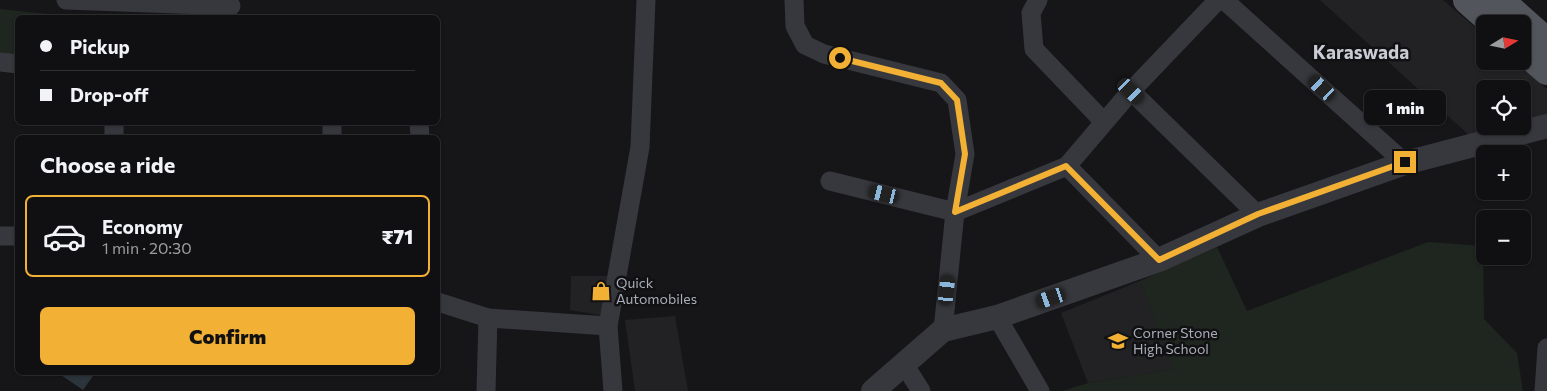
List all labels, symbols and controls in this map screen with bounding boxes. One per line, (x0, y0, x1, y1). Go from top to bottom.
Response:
north arrow (1476, 15, 1531, 70)
map controls (1476, 15, 1531, 265)
text: Pickup (70, 35, 130, 58)
district label: Karaswada (1313, 40, 1409, 63)
route start (829, 47, 851, 69)
car (1305, 72, 1338, 104)
car (1115, 75, 1147, 107)
button: locate (1476, 80, 1531, 135)
text: Drop-off (70, 83, 149, 106)
callout: 1 min (1364, 90, 1446, 124)
text: 1 min (1386, 98, 1424, 117)
button: + (1476, 145, 1531, 200)
text: Choose a ride (40, 151, 175, 178)
route end (1394, 151, 1416, 173)
car (867, 183, 900, 205)
button: − (1476, 210, 1531, 265)
icon: car (42, 214, 87, 259)
text: Economy (102, 215, 183, 238)
text: ₹71 (381, 225, 413, 248)
text: 1 min · 20:30 (102, 238, 192, 257)
place label: Quick Automobiles (616, 274, 697, 307)
car (937, 274, 956, 306)
shop icon: Quick Automobiles (590, 280, 612, 302)
car (1034, 286, 1067, 310)
button: Confirm (40, 307, 415, 365)
place label: Corner Stone High School (1133, 324, 1218, 357)
school or university icon: Corner Stone High School (1107, 330, 1129, 352)

